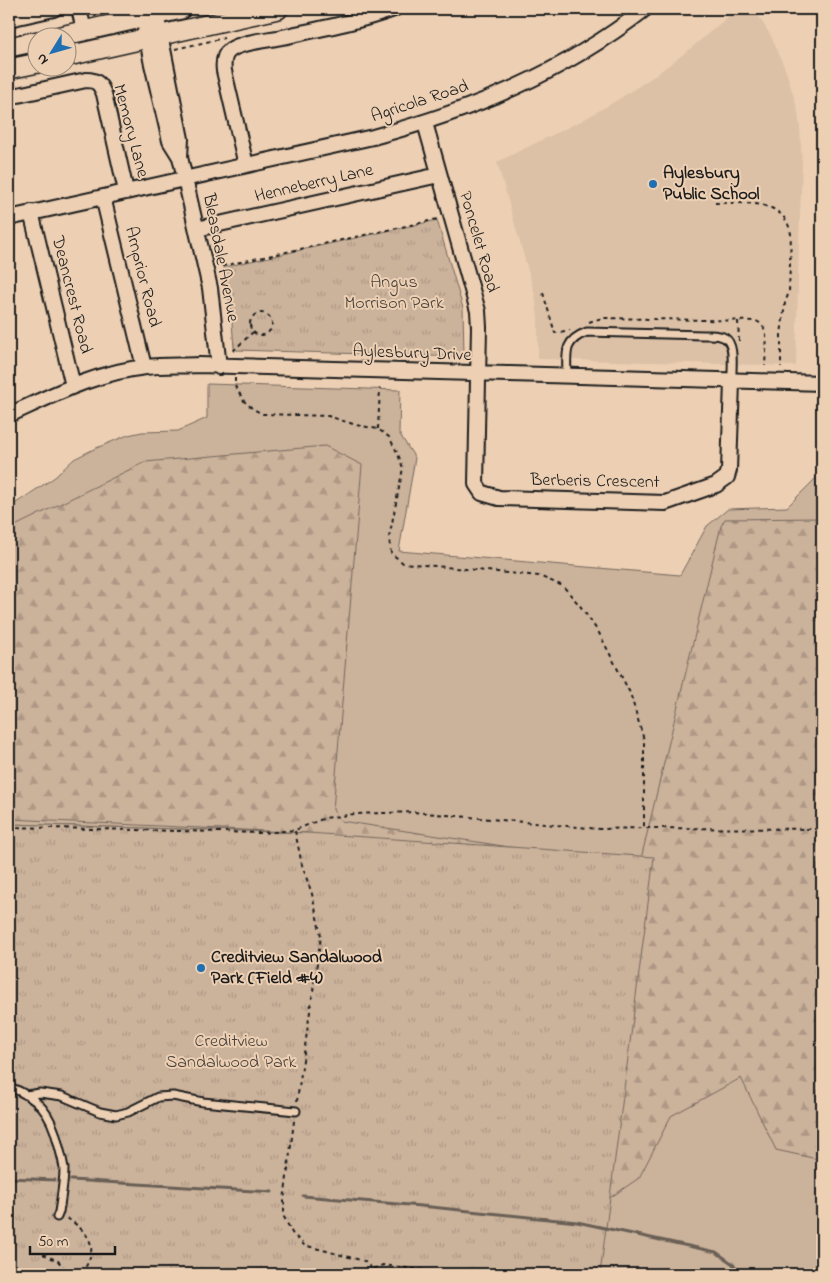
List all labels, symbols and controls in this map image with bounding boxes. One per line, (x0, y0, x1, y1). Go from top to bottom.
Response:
north arrow (28, 28, 78, 78)
text: N (32, 49, 54, 69)
street label: Agricola Road (368, 74, 472, 131)
street label: Memory Lane (105, 81, 155, 181)
street label: Henneberry Lane (252, 158, 377, 210)
place label: Aylesbury Public School (663, 161, 760, 208)
marker: Aylesbury Public School (647, 178, 659, 190)
street label: Poncelet Road (451, 188, 505, 296)
street label: Bleasdale Avenue (195, 191, 245, 325)
street label: Arnprior Road (117, 224, 167, 330)
street label: Deancrest Road (44, 232, 98, 357)
park label: Angus Morrison Park (344, 270, 444, 317)
street label: Aylesbury Drive (352, 339, 473, 369)
street label: Berberis Crescent (529, 468, 660, 496)
place label: Creditview Sandalwood Park (Field #4) (211, 945, 383, 992)
marker: Creditview Sandalwood Park (Field #4) (195, 962, 207, 974)
park label: Creditview Sandalwood Park (166, 1029, 296, 1076)
scale bar (30, 1223, 115, 1255)
text: 50 m (38, 1231, 69, 1253)

